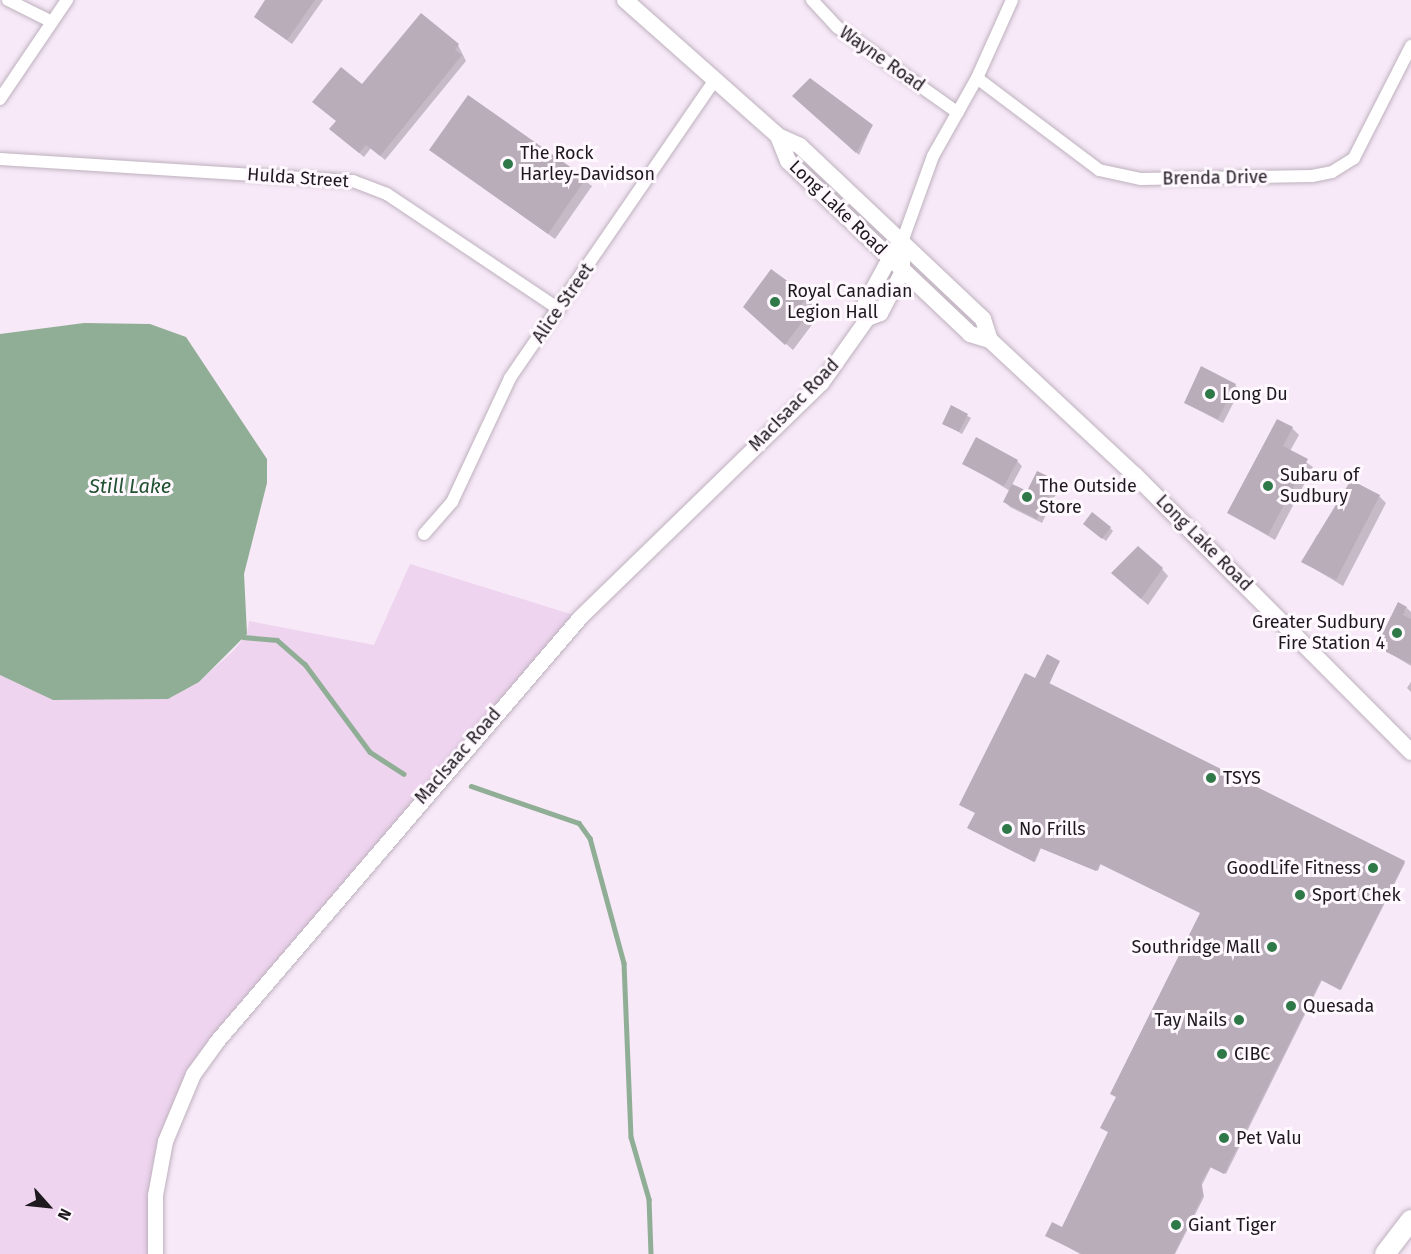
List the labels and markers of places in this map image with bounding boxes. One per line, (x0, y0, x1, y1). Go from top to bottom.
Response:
place label: The Rock Harley-Davidson (520, 143, 655, 186)
marker: The Rock Harley-Davidson (501, 157, 515, 171)
place label: Royal Canadian Legion Hall (787, 281, 912, 324)
marker: Royal Canadian Legion Hall (768, 295, 782, 309)
place label: Long Du (1222, 383, 1288, 405)
marker: Long Du (1203, 387, 1217, 401)
place label: Subaru of Sudbury (1280, 465, 1359, 508)
place label: The Outside Store (1039, 476, 1137, 518)
marker: Subaru of Sudbury (1261, 479, 1275, 493)
marker: The Outside Store (1020, 490, 1034, 504)
place label: Greater Sudbury Fire Station 4 (1252, 612, 1385, 654)
marker: Greater Sudbury Fire Station 4 (1390, 626, 1404, 640)
place label: TSYS (1223, 767, 1261, 789)
marker: TSYS (1204, 771, 1218, 785)
place label: No Frills (1019, 818, 1086, 840)
marker: No Frills (1000, 822, 1014, 836)
place label: GoodLife Fitness (1227, 857, 1361, 879)
marker: GoodLife Fitness (1366, 861, 1380, 875)
place label: Sport Chek (1312, 884, 1401, 906)
marker: Sport Chek (1293, 888, 1307, 902)
place label: Southridge Mall (1132, 936, 1260, 958)
marker: Southridge Mall (1265, 940, 1279, 954)
place label: Quesada (1303, 995, 1374, 1017)
marker: Quesada (1284, 999, 1298, 1013)
place label: Tay Nails (1155, 1009, 1227, 1031)
marker: Tay Nails (1232, 1013, 1246, 1027)
place label: CIBC (1234, 1043, 1270, 1065)
marker: CIBC (1215, 1047, 1229, 1061)
place label: Pet Valu (1236, 1127, 1302, 1149)
marker: Pet Valu (1217, 1131, 1231, 1145)
place label: Giant Tiger (1188, 1214, 1276, 1236)
marker: Giant Tiger (1169, 1218, 1183, 1232)

